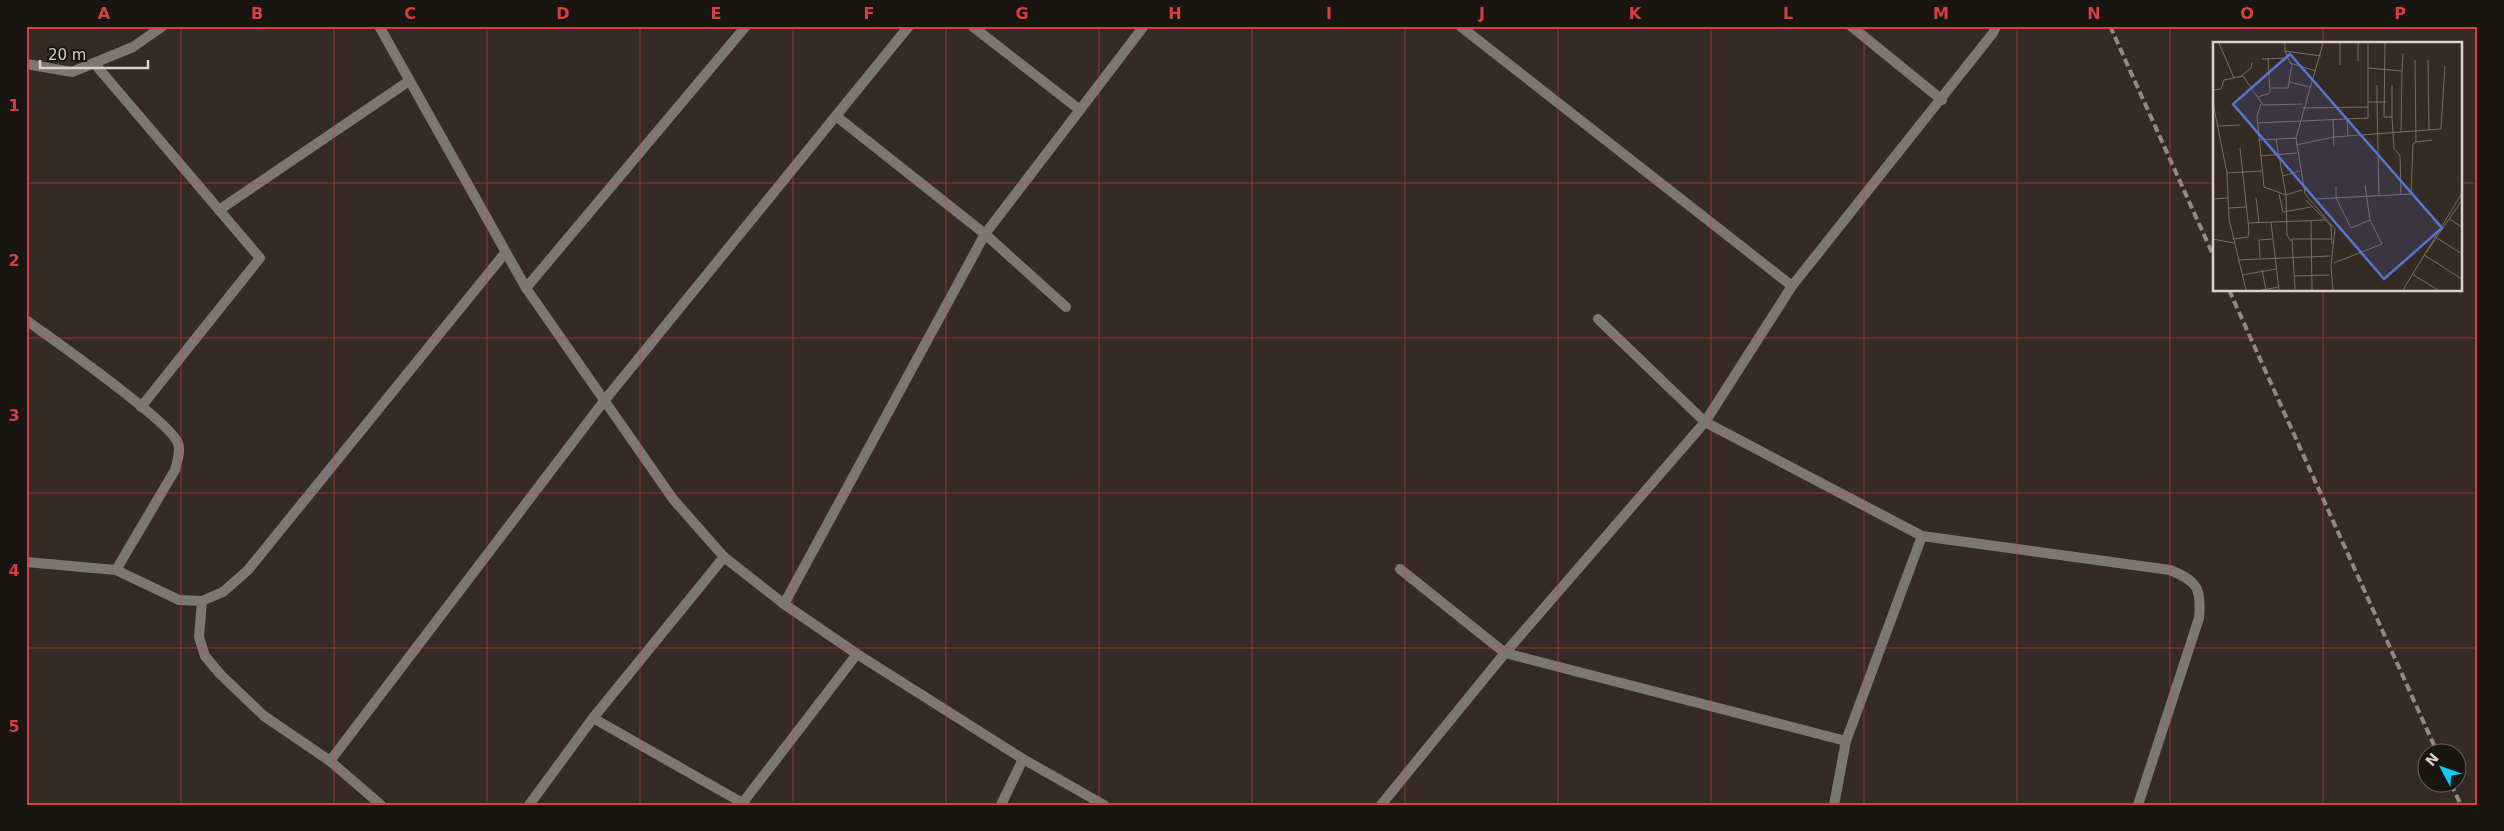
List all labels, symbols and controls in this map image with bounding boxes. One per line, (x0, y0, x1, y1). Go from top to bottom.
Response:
text: A (98, 4, 111, 23)
text: B (251, 4, 263, 23)
text: C (404, 4, 416, 23)
text: D (556, 4, 570, 23)
text: E (711, 4, 721, 23)
text: F (864, 4, 874, 23)
text: G (1015, 4, 1029, 23)
text: H (1168, 4, 1182, 23)
text: I (1326, 4, 1332, 23)
text: J (1478, 4, 1485, 23)
text: K (1629, 4, 1642, 23)
text: L (1783, 4, 1793, 23)
text: M (1933, 4, 1949, 23)
text: N (2087, 4, 2101, 23)
text: O (2240, 4, 2254, 23)
text: P (2394, 4, 2406, 23)
scale bar (40, 38, 148, 70)
inset map (2213, 42, 2462, 291)
text: 20 m (48, 46, 86, 64)
text: 1 (8, 96, 20, 115)
text: 2 (8, 251, 20, 270)
text: 3 (8, 406, 20, 425)
text: 4 (8, 561, 20, 580)
text: 5 (8, 717, 20, 736)
north arrow (2416, 744, 2466, 794)
text: N (2422, 750, 2442, 769)

